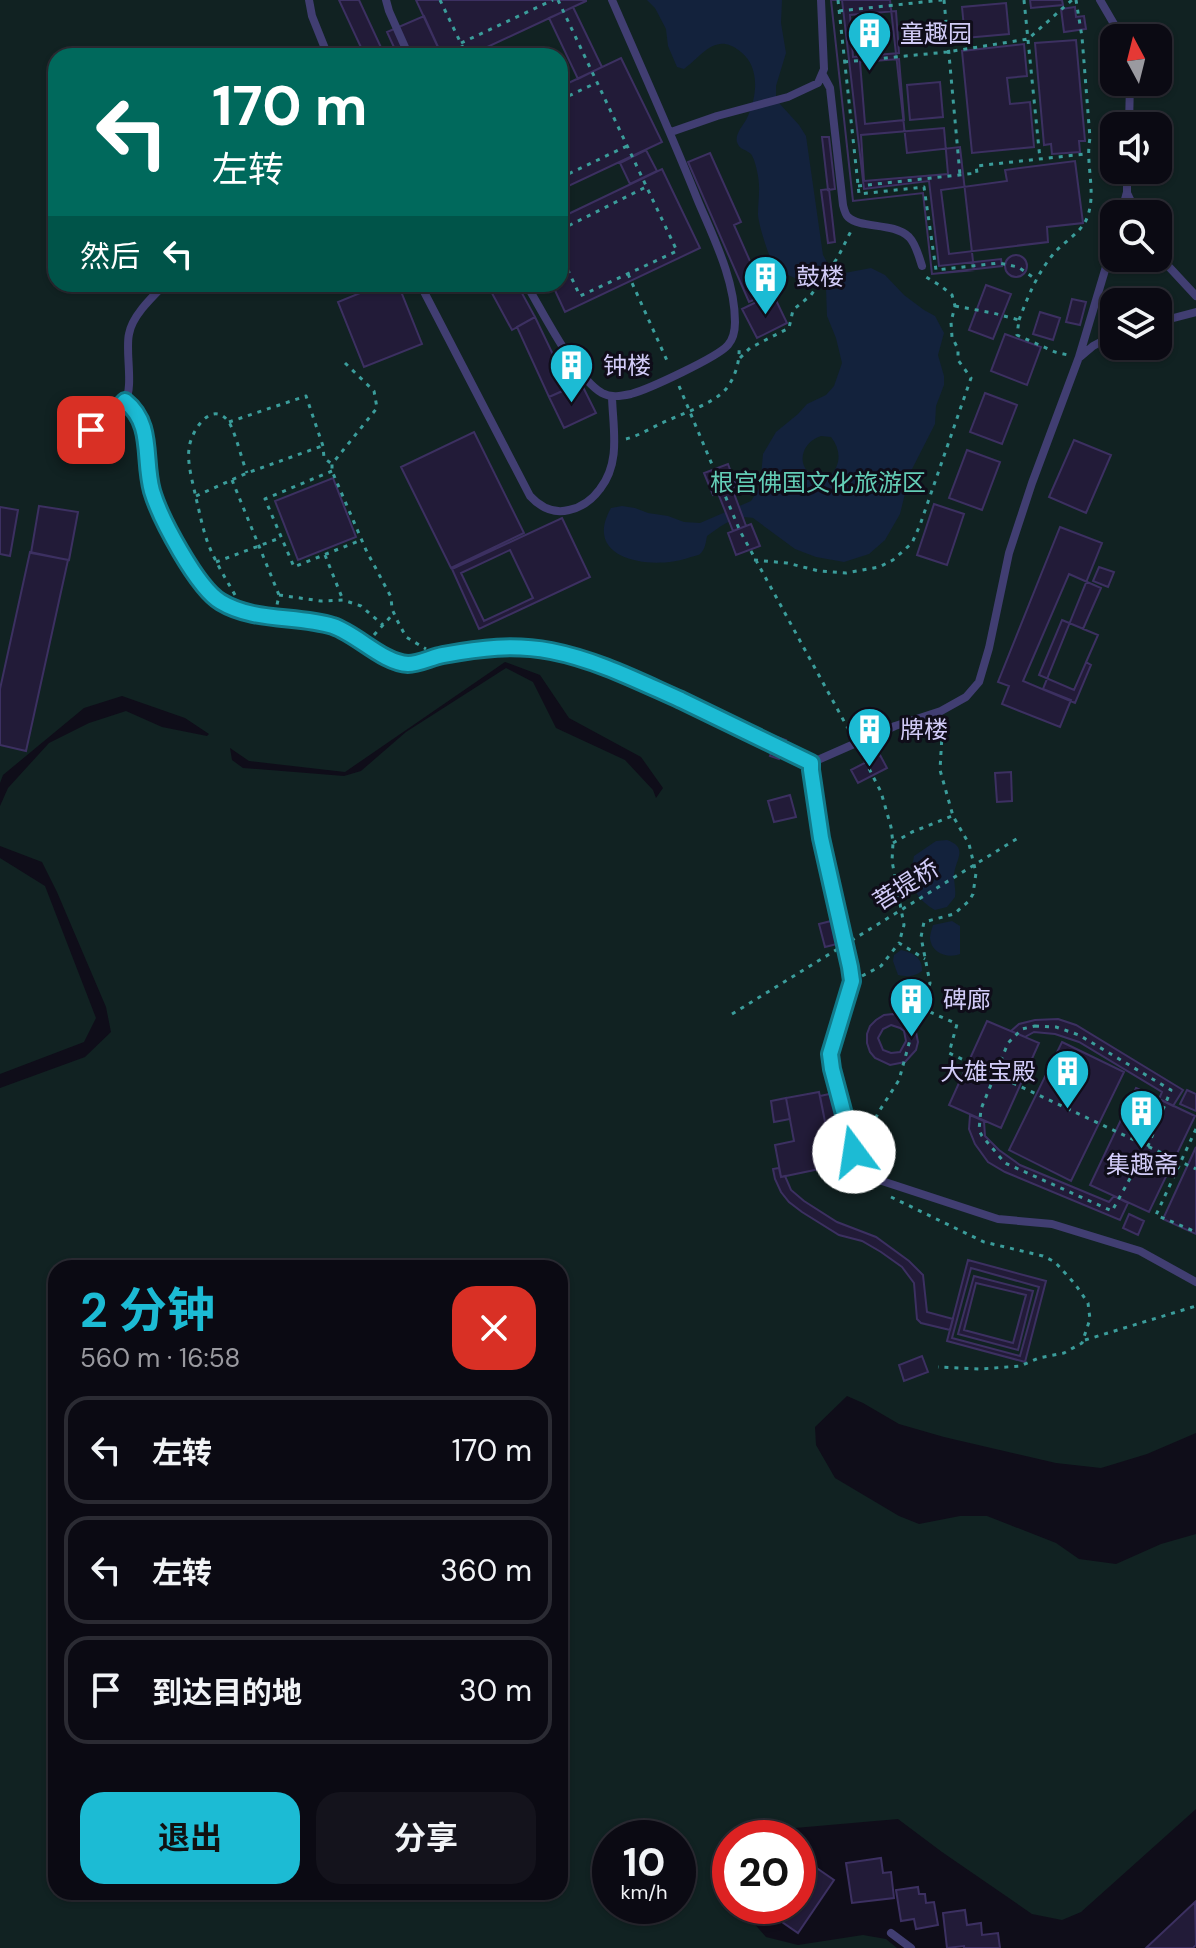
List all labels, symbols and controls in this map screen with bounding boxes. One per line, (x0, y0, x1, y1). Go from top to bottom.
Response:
building icon: 童趣园 (845, 10, 893, 73)
place label: 童趣园 (900, 18, 972, 49)
north arrow (1100, 24, 1172, 96)
map controls (1100, 24, 1172, 360)
text: 170 m (212, 69, 367, 142)
icon: left (80, 80, 184, 184)
button: sound (1100, 112, 1172, 184)
text: 左转 (212, 146, 284, 193)
button: search (1100, 200, 1172, 272)
icon: left (156, 232, 200, 276)
text: 然后 (80, 237, 140, 276)
building icon: 鼓楼 (741, 253, 789, 316)
place label: 鼓楼 (796, 261, 844, 292)
button: layers (1100, 288, 1172, 360)
building icon: 钟楼 (548, 342, 596, 405)
place label: 钟楼 (603, 350, 651, 381)
pin (57, 396, 125, 464)
icon: arrive (69, 408, 113, 452)
park label: 根宫佛国文化旅游区 (710, 467, 926, 498)
building icon: 牌楼 (845, 706, 893, 769)
place label: 牌楼 (900, 714, 948, 745)
street label: 菩提桥 (867, 852, 944, 917)
building icon: 碑廊 (888, 976, 936, 1039)
place label: 碑廊 (943, 984, 991, 1015)
building icon: 大雄宝殿 (1043, 1048, 1091, 1111)
place label: 大雄宝殿 (940, 1056, 1036, 1087)
building icon: 集趣斋 (1118, 1087, 1166, 1150)
position arrow (812, 1110, 896, 1194)
place label: 集趣斋 (1106, 1149, 1178, 1180)
text: 2 分钟 (80, 1279, 215, 1342)
button: close (452, 1286, 536, 1370)
text: 560 m · 16:58 (80, 1341, 240, 1375)
icon: left (84, 1428, 128, 1472)
text: 170 m (452, 1431, 532, 1470)
text: 左转 (152, 1433, 212, 1472)
icon: left (84, 1548, 128, 1592)
text: 360 m (440, 1551, 532, 1590)
text: 左转 (152, 1553, 212, 1592)
icon: arrive (84, 1668, 128, 1712)
text: 30 m (459, 1671, 532, 1710)
text: 到达目的地 (152, 1673, 302, 1712)
button: 退出 (80, 1792, 300, 1884)
button: 分享 (316, 1792, 536, 1884)
speed limit sign: 20 (712, 1820, 816, 1924)
text: 10 (623, 1836, 665, 1888)
text: km/h (620, 1879, 668, 1905)

